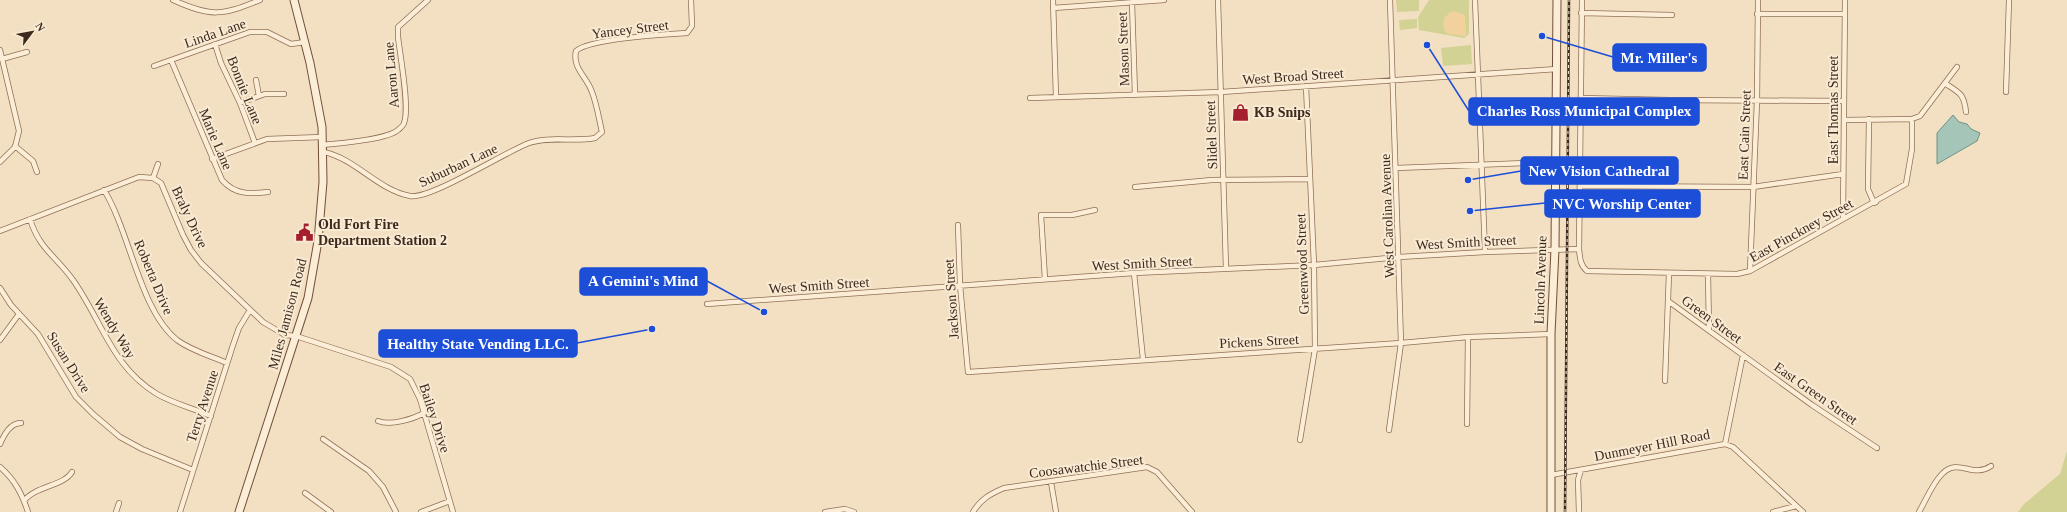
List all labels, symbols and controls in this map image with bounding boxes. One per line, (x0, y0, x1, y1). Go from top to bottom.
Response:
north arrow (12, 12, 52, 52)
street label: Mason Street (1115, 12, 1132, 86)
street label: Linda Lane (182, 16, 248, 51)
street label: Yancey Street (591, 17, 670, 42)
text: N (33, 20, 48, 33)
street label: Aaron Lane (381, 41, 402, 109)
callout: Mr. Miller's (1613, 44, 1706, 71)
text: Mr. Miller's (1621, 50, 1698, 66)
street label: Bonnie Lane (224, 54, 265, 126)
street label: East Thomas Street (1826, 56, 1841, 164)
street label: West Broad Street (1242, 65, 1344, 88)
street label: East Cain Street (1735, 90, 1754, 180)
callout: Charles Ross Municipal Complex (1469, 98, 1699, 125)
street label: Slidel Street (1203, 100, 1220, 170)
shop icon: KB Snips (1231, 102, 1251, 122)
text: Charles Ross Municipal Complex (1477, 103, 1692, 119)
place label: KB Snips (1254, 105, 1311, 120)
street label: Marie Lane (196, 106, 235, 172)
street label: Suburban Lane (416, 141, 500, 190)
street label: West Carolina Avenue (1378, 153, 1397, 278)
callout: New Vision Cathedral (1521, 157, 1678, 184)
text: New Vision Cathedral (1529, 163, 1669, 179)
street label: Braly Drive (169, 184, 210, 251)
callout: NVC Worship Center (1545, 190, 1700, 217)
text: NVC Worship Center (1553, 196, 1692, 212)
street label: East Pinckney Street (1747, 196, 1856, 265)
street label: Greenwood Street (1293, 213, 1312, 315)
place label: Old Fort Fire Department Station 2 (318, 217, 447, 248)
public building icon: Old Fort Fire Department Station 2 (295, 222, 315, 242)
street label: West Smith Street (1415, 232, 1517, 253)
street label: Lincoln Avenue (1531, 235, 1550, 325)
street label: Roberta Drive (131, 238, 176, 317)
street label: West Smith Street (1091, 253, 1193, 274)
street label: Miles Jamison Road (265, 257, 310, 371)
street label: Jackson Street (941, 258, 962, 340)
callout: A Gemini's Mind (580, 268, 707, 295)
text: A Gemini's Mind (588, 273, 699, 289)
street label: West Smith Street (768, 274, 870, 296)
street label: Green Street (1679, 293, 1745, 346)
street label: Wendy Way (91, 295, 138, 361)
street label: Susan Drive (44, 329, 93, 395)
callout: Healthy State Vending LLC. (379, 330, 577, 357)
street label: Pickens Street (1219, 332, 1299, 351)
text: Healthy State Vending LLC. (387, 336, 569, 352)
street label: East Green Street (1771, 359, 1860, 428)
street label: Terry Avenue (184, 368, 221, 444)
street label: Bailey Drive (416, 382, 453, 455)
street label: Dunmeyer Hill Road (1593, 427, 1711, 464)
street label: Coosawatchie Street (1028, 452, 1144, 481)

